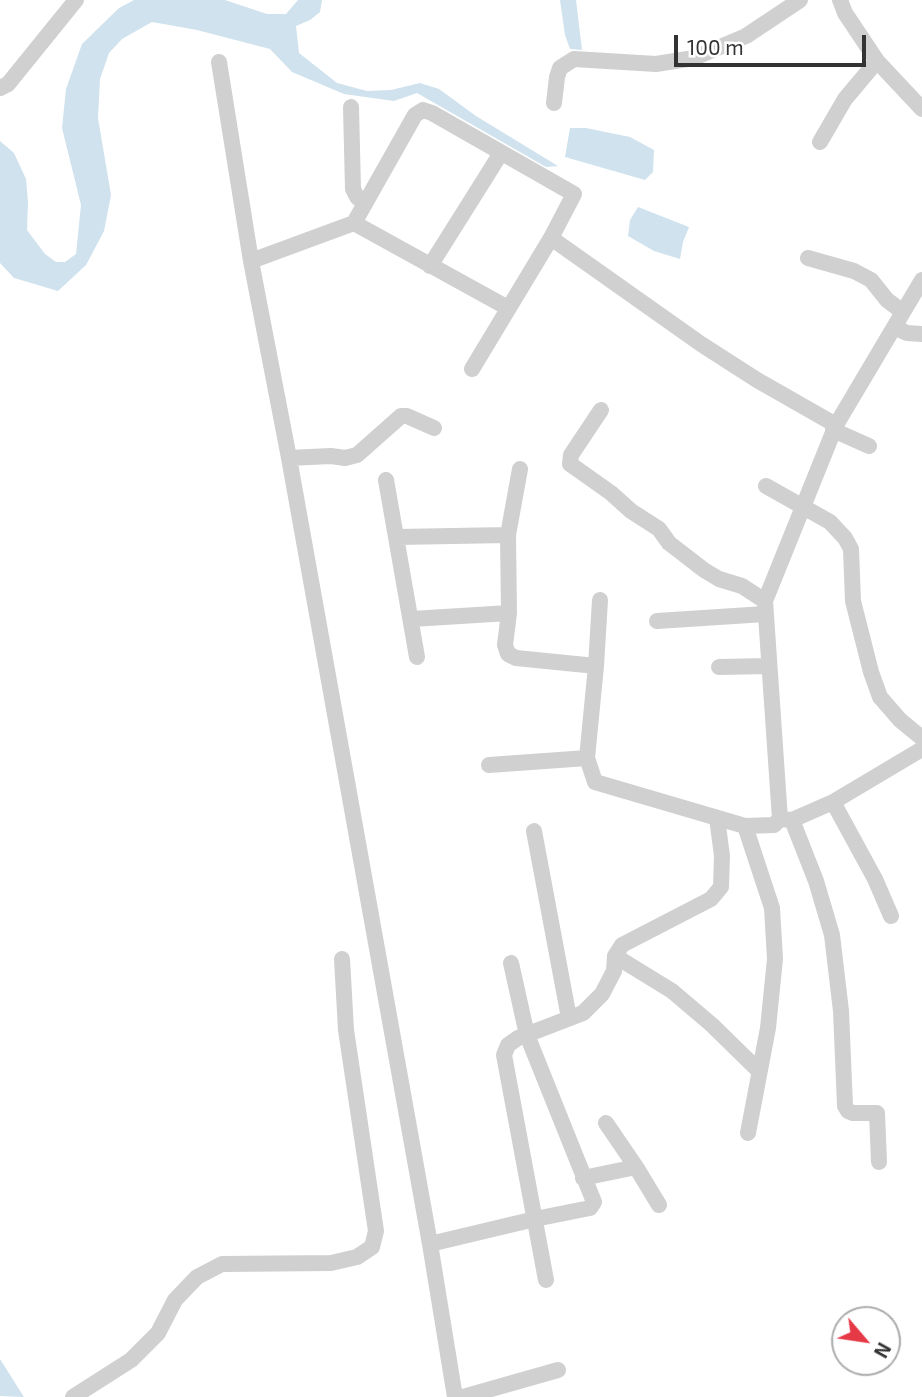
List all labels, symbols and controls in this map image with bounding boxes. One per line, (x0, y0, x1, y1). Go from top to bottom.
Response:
scale bar (677, 21, 870, 65)
text: 100 m (687, 34, 744, 59)
north arrow (831, 1306, 901, 1376)
text: N (870, 1339, 896, 1362)

